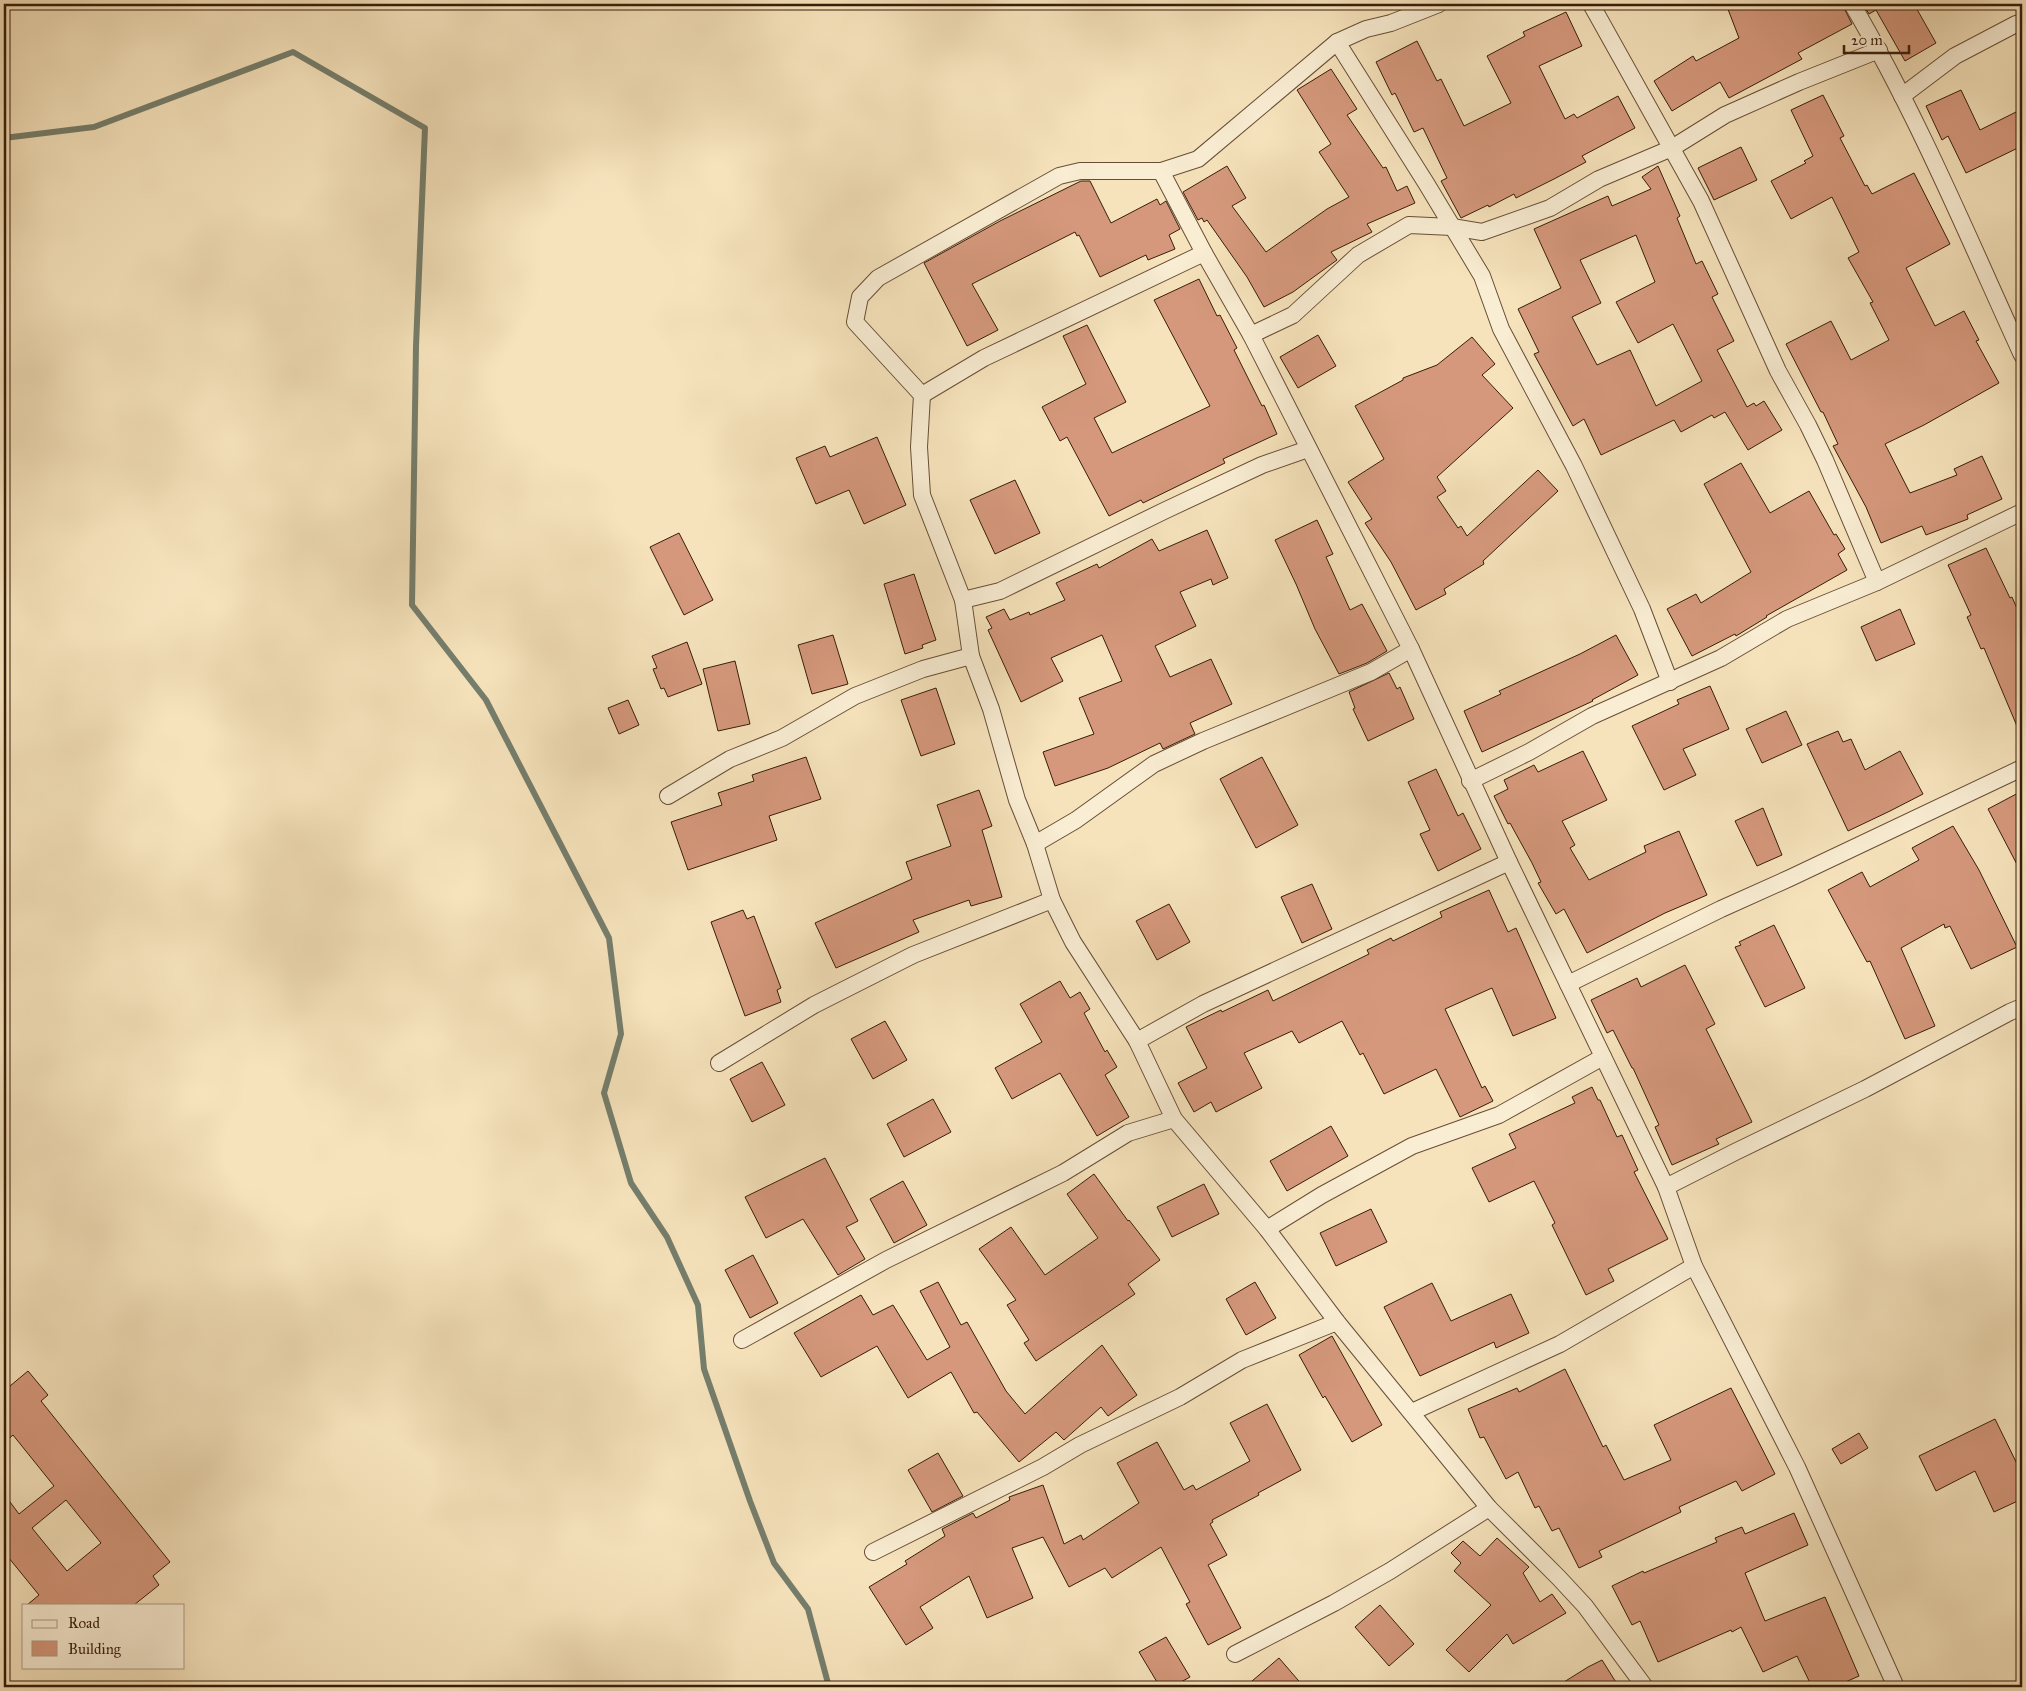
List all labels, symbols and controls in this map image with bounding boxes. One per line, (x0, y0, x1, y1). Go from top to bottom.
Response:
scale bar (1844, 22, 1908, 54)
text: 20 m (1851, 31, 1883, 49)
legend (22, 1604, 185, 1668)
text: Road (68, 1614, 100, 1632)
text: Building (68, 1640, 122, 1658)

